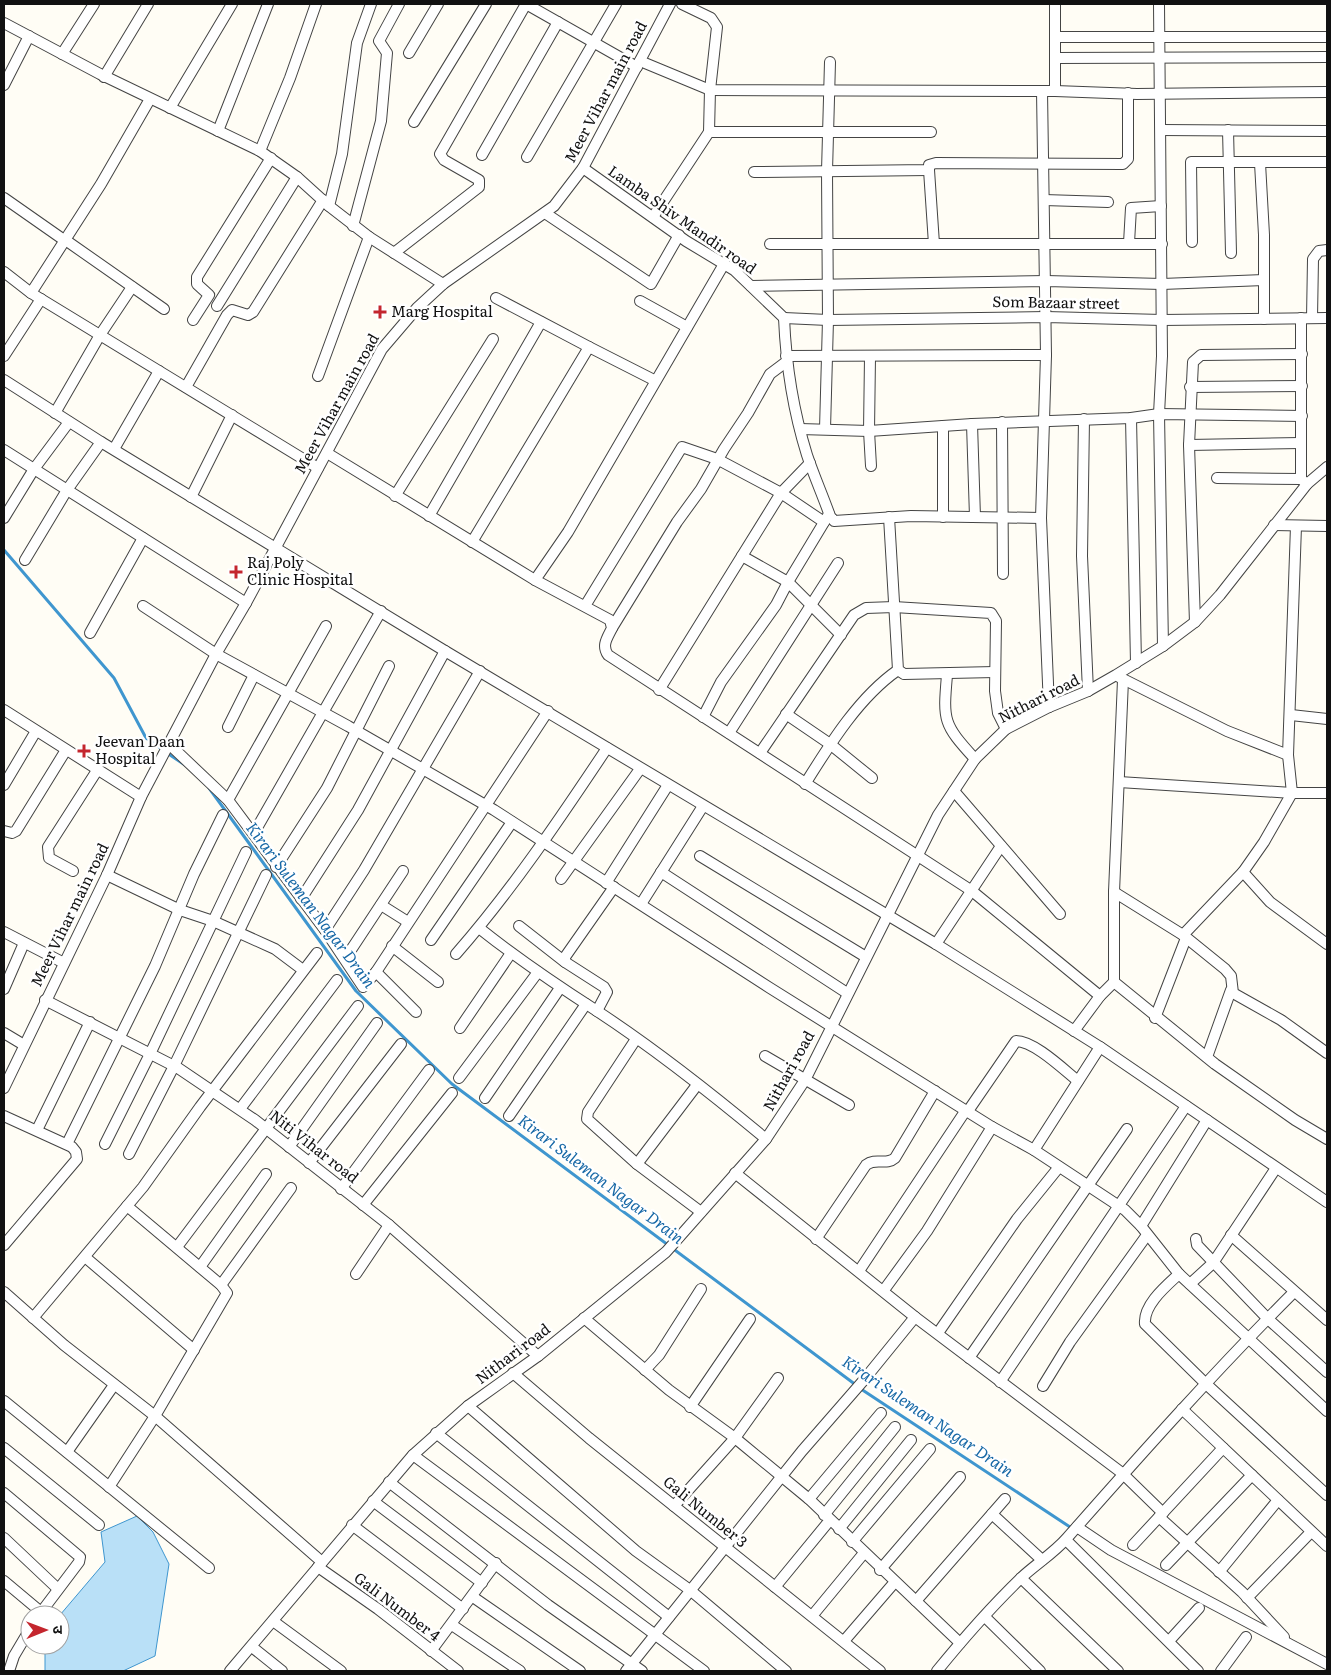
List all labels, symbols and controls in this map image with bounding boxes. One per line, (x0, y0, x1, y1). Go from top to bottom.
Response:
street label: Meer Vihar main road (558, 16, 652, 166)
street label: Lamba Shiv Mandir road (604, 159, 762, 279)
street label: Som Bazaar street (992, 289, 1120, 314)
place label: Marg Hospital (391, 299, 493, 322)
marker: Marg Hospital (373, 305, 387, 319)
street label: Meer Vihar main road (287, 329, 384, 478)
place label: Raj Poly Clinic Hospital (247, 550, 353, 590)
marker: Raj Poly Clinic Hospital (229, 565, 243, 579)
street label: Nithari road (994, 667, 1083, 728)
place label: Jeevan Daan Hospital (95, 729, 185, 769)
marker: Jeevan Daan Hospital (77, 744, 91, 758)
water label: Kirari Suleman Nagar Drain (241, 816, 382, 993)
street label: Meer Vihar main road (24, 839, 114, 990)
street label: Nithari road (756, 1026, 819, 1115)
street label: Niti Vihar road (266, 1104, 364, 1188)
water label: Kirari Suleman Nagar Drain (514, 1108, 690, 1249)
street label: Nithari road (470, 1317, 554, 1389)
water label: Kirari Suleman Nagar Drain (838, 1349, 1019, 1482)
street label: Gali Number 3 (659, 1470, 753, 1552)
street label: Gali Number 4 (350, 1566, 446, 1646)
north arrow (20, 1605, 70, 1655)
text: उ (49, 1625, 69, 1635)

